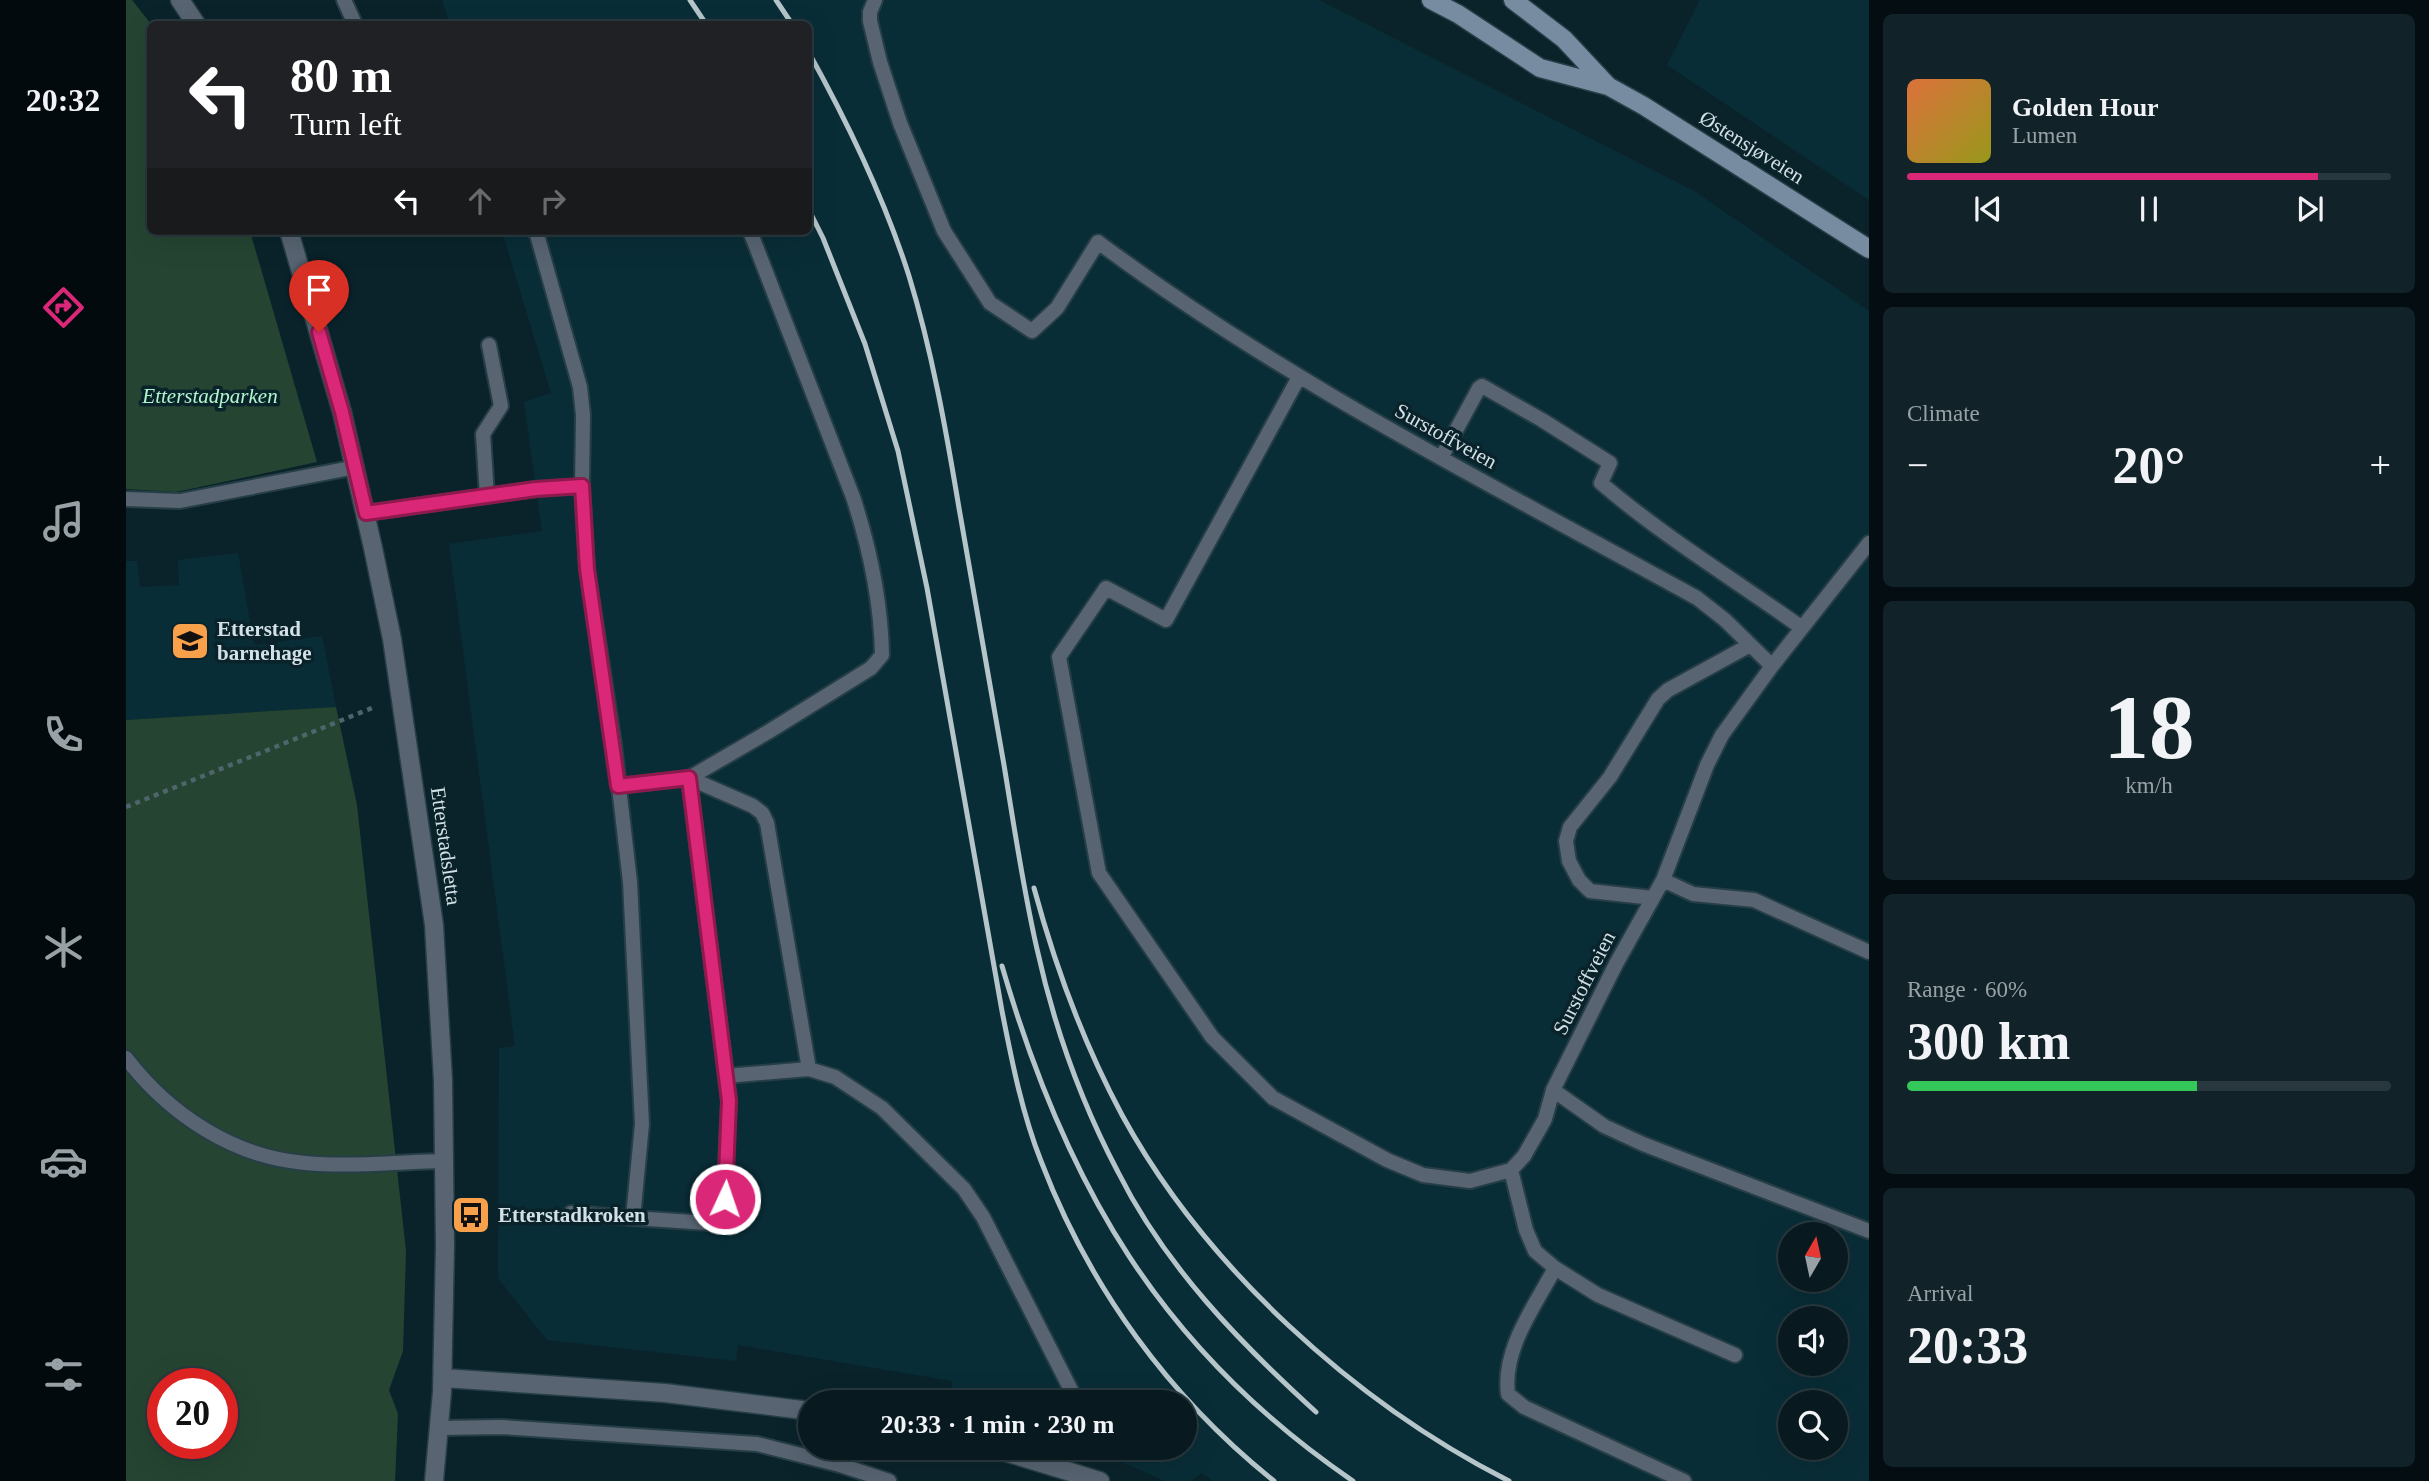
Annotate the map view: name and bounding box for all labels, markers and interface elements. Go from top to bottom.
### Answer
text: 80 m [290,48,392,103]
icon: left [175,49,266,140]
text: 20:32 [26,82,100,118]
text: Golden Hour [2012,93,2159,122]
street label: Østensjøveien [1695,105,1809,189]
text: Turn left [290,106,402,142]
text: Lumen [2012,123,2077,148]
icon: left [388,182,426,220]
icon: ahead [461,182,499,220]
icon: right [534,182,572,220]
icon: previous [1969,190,2007,228]
icon: pause [2130,190,2168,228]
icon: next [2291,190,2329,228]
pin [289,260,349,332]
icon: arrive [300,271,338,309]
icon: directions [39,283,88,332]
park label: Etterstadparken [141,384,278,408]
street label: Surstoffveien [1391,398,1502,474]
text: Climate [1907,401,1980,426]
text: 20° [2113,437,2185,494]
text: − [1907,444,1928,486]
text: + [2370,444,2391,486]
icon: music [39,497,88,546]
place label: Etterstad barnehage [217,617,312,665]
school or university icon: Etterstad barnehage [169,620,211,662]
text: 18 [2104,677,2195,778]
icon: phone [39,710,88,759]
text: km/h [2125,773,2173,798]
street label: Etterstadsletta [426,785,466,907]
icon: climate [39,923,88,972]
street label: Surstoffveien [1548,927,1621,1039]
text: Range · 60% [1907,977,2027,1002]
text: 300 km [1907,1013,2070,1070]
icon: car [39,1137,88,1186]
position arrow [688,1162,762,1236]
bus stop icon: Etterstadkroken [450,1194,492,1236]
place label: Etterstadkroken [498,1203,646,1227]
north arrow [1778,1222,1848,1292]
map controls [1778,1222,1848,1460]
text: Arrival [1907,1281,1973,1306]
button: sound [1778,1306,1848,1376]
text: 20:33 [1907,1317,2028,1374]
icon: filters [39,1350,88,1399]
speed limit sign: 20 [147,1368,238,1459]
button: search [1778,1390,1848,1460]
text: 20:33 · 1 min · 230 m [881,1410,1115,1439]

